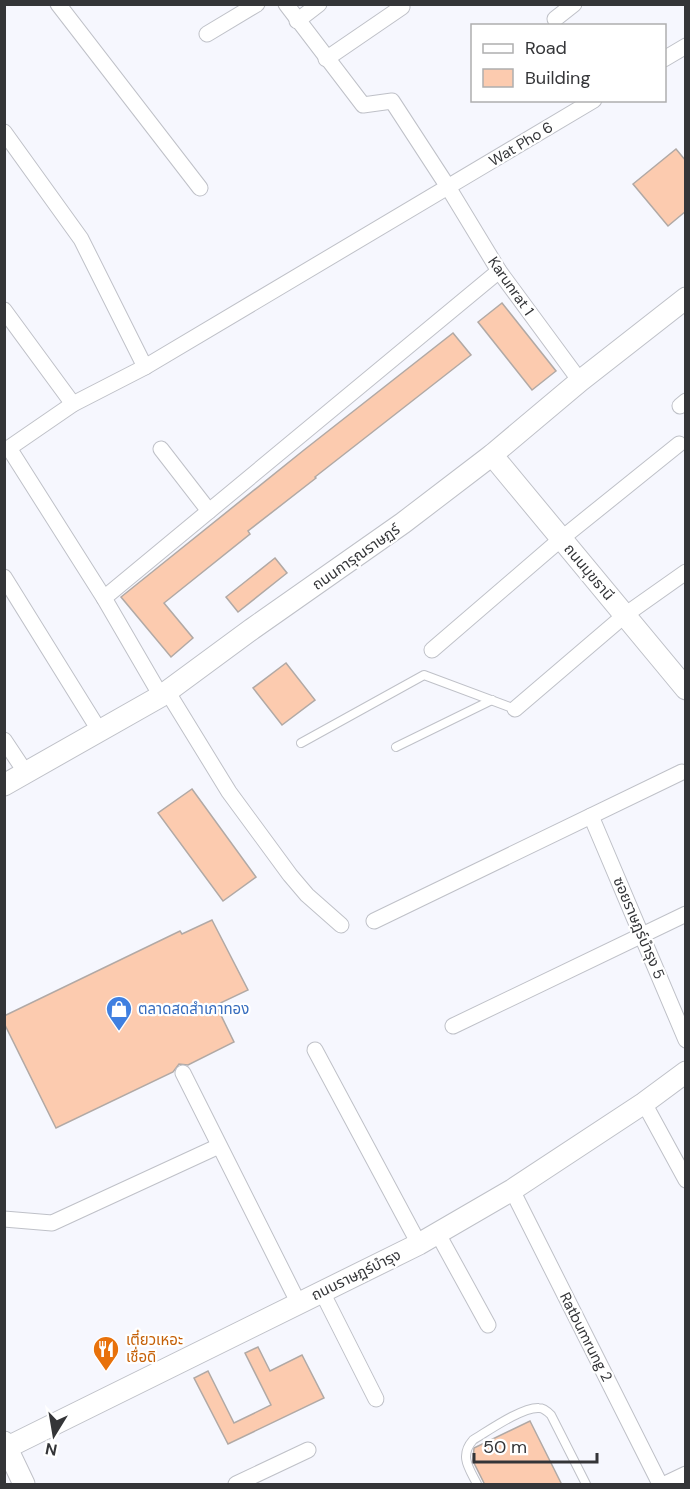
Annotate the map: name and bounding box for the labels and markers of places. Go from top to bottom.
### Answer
shop icon: ตลาดสดสำเภาทอง [104,994,134,1032]
place label: ตลาดสดสำเภาทอง [138,999,249,1019]
place label: เตี๋ยวเหอะ เชื่อดิ [126,1329,183,1367]
restaurant icon: เตี๋ยวเหอะ เชื่อดิ [91,1334,121,1372]

